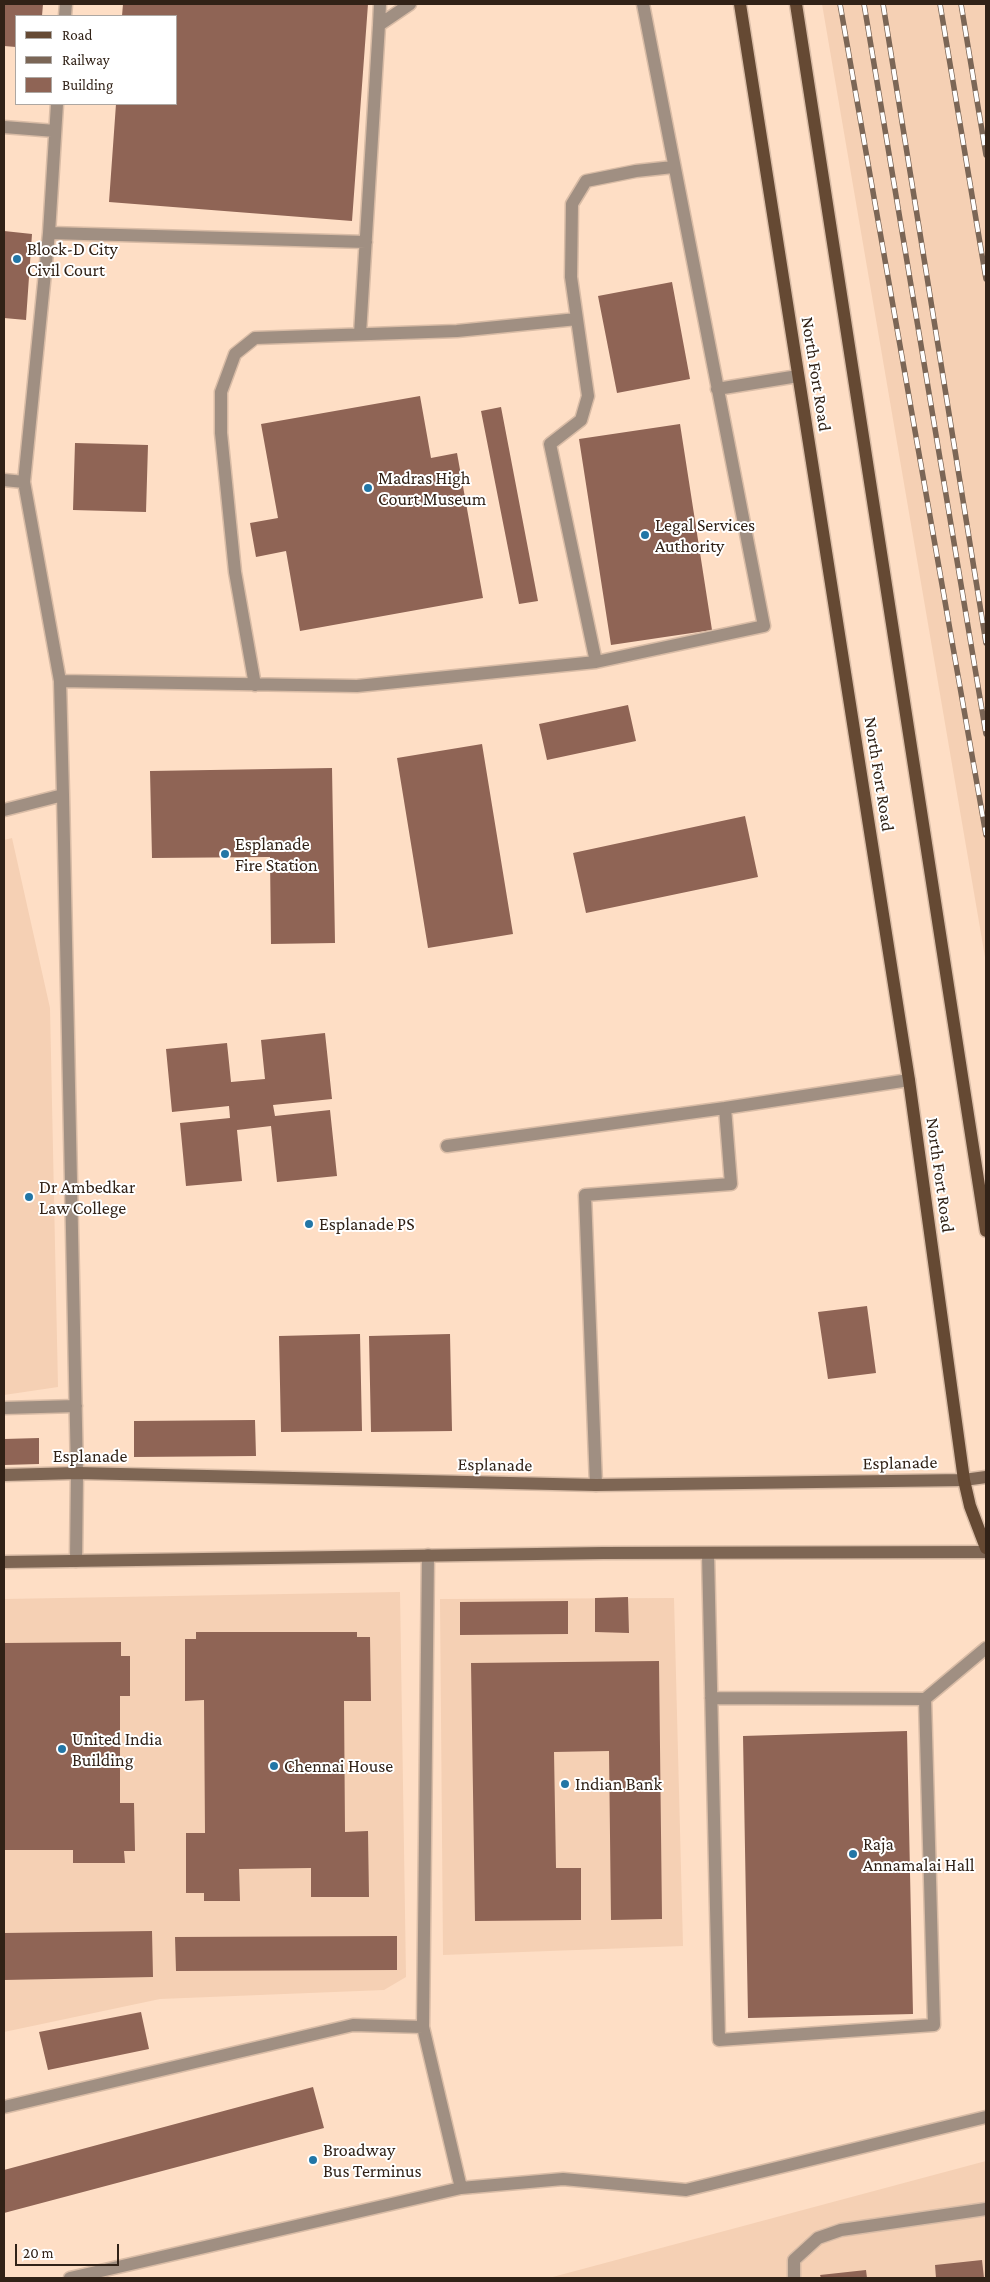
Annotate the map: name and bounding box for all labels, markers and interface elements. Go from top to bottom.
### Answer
legend [15,15,178,105]
text: Road [62,27,92,43]
text: Railway [62,52,110,68]
text: Building [62,77,113,93]
place label: Block-D City Civil Court [27,238,118,280]
marker: Block-D City Civil Court [11,253,23,265]
street label: North Fort Road [796,315,836,433]
place label: Madras High Court Museum [378,467,486,509]
marker: Madras High Court Museum [362,482,374,494]
place label: Legal Services Authority [655,514,755,556]
marker: Legal Services Authority [639,529,651,541]
street label: North Fort Road [859,715,899,833]
place label: Esplanade Fire Station [235,833,318,876]
marker: Esplanade Fire Station [219,848,231,860]
street label: North Fort Road [921,1116,959,1234]
place label: Dr Ambedkar Law College [39,1176,135,1218]
marker: Dr Ambedkar Law College [23,1191,35,1203]
place label: Esplanade PS [319,1213,415,1235]
marker: Esplanade PS [303,1218,315,1230]
street label: Esplanade [53,1445,127,1467]
street label: Esplanade [862,1452,938,1474]
street label: Esplanade [457,1454,533,1476]
place label: United India Building [72,1728,162,1770]
marker: United India Building [56,1743,68,1755]
place label: Chennai House [284,1755,393,1777]
marker: Chennai House [268,1760,280,1772]
place label: Indian Bank [575,1773,662,1795]
marker: Indian Bank [559,1778,571,1790]
place label: Raja Annamalai Hall [863,1833,974,1876]
marker: Raja Annamalai Hall [847,1848,859,1860]
place label: Broadway Bus Terminus [323,2139,422,2182]
marker: Broadway Bus Terminus [307,2154,319,2166]
scale bar [18,2234,121,2266]
text: 20 m [23,2245,54,2261]

